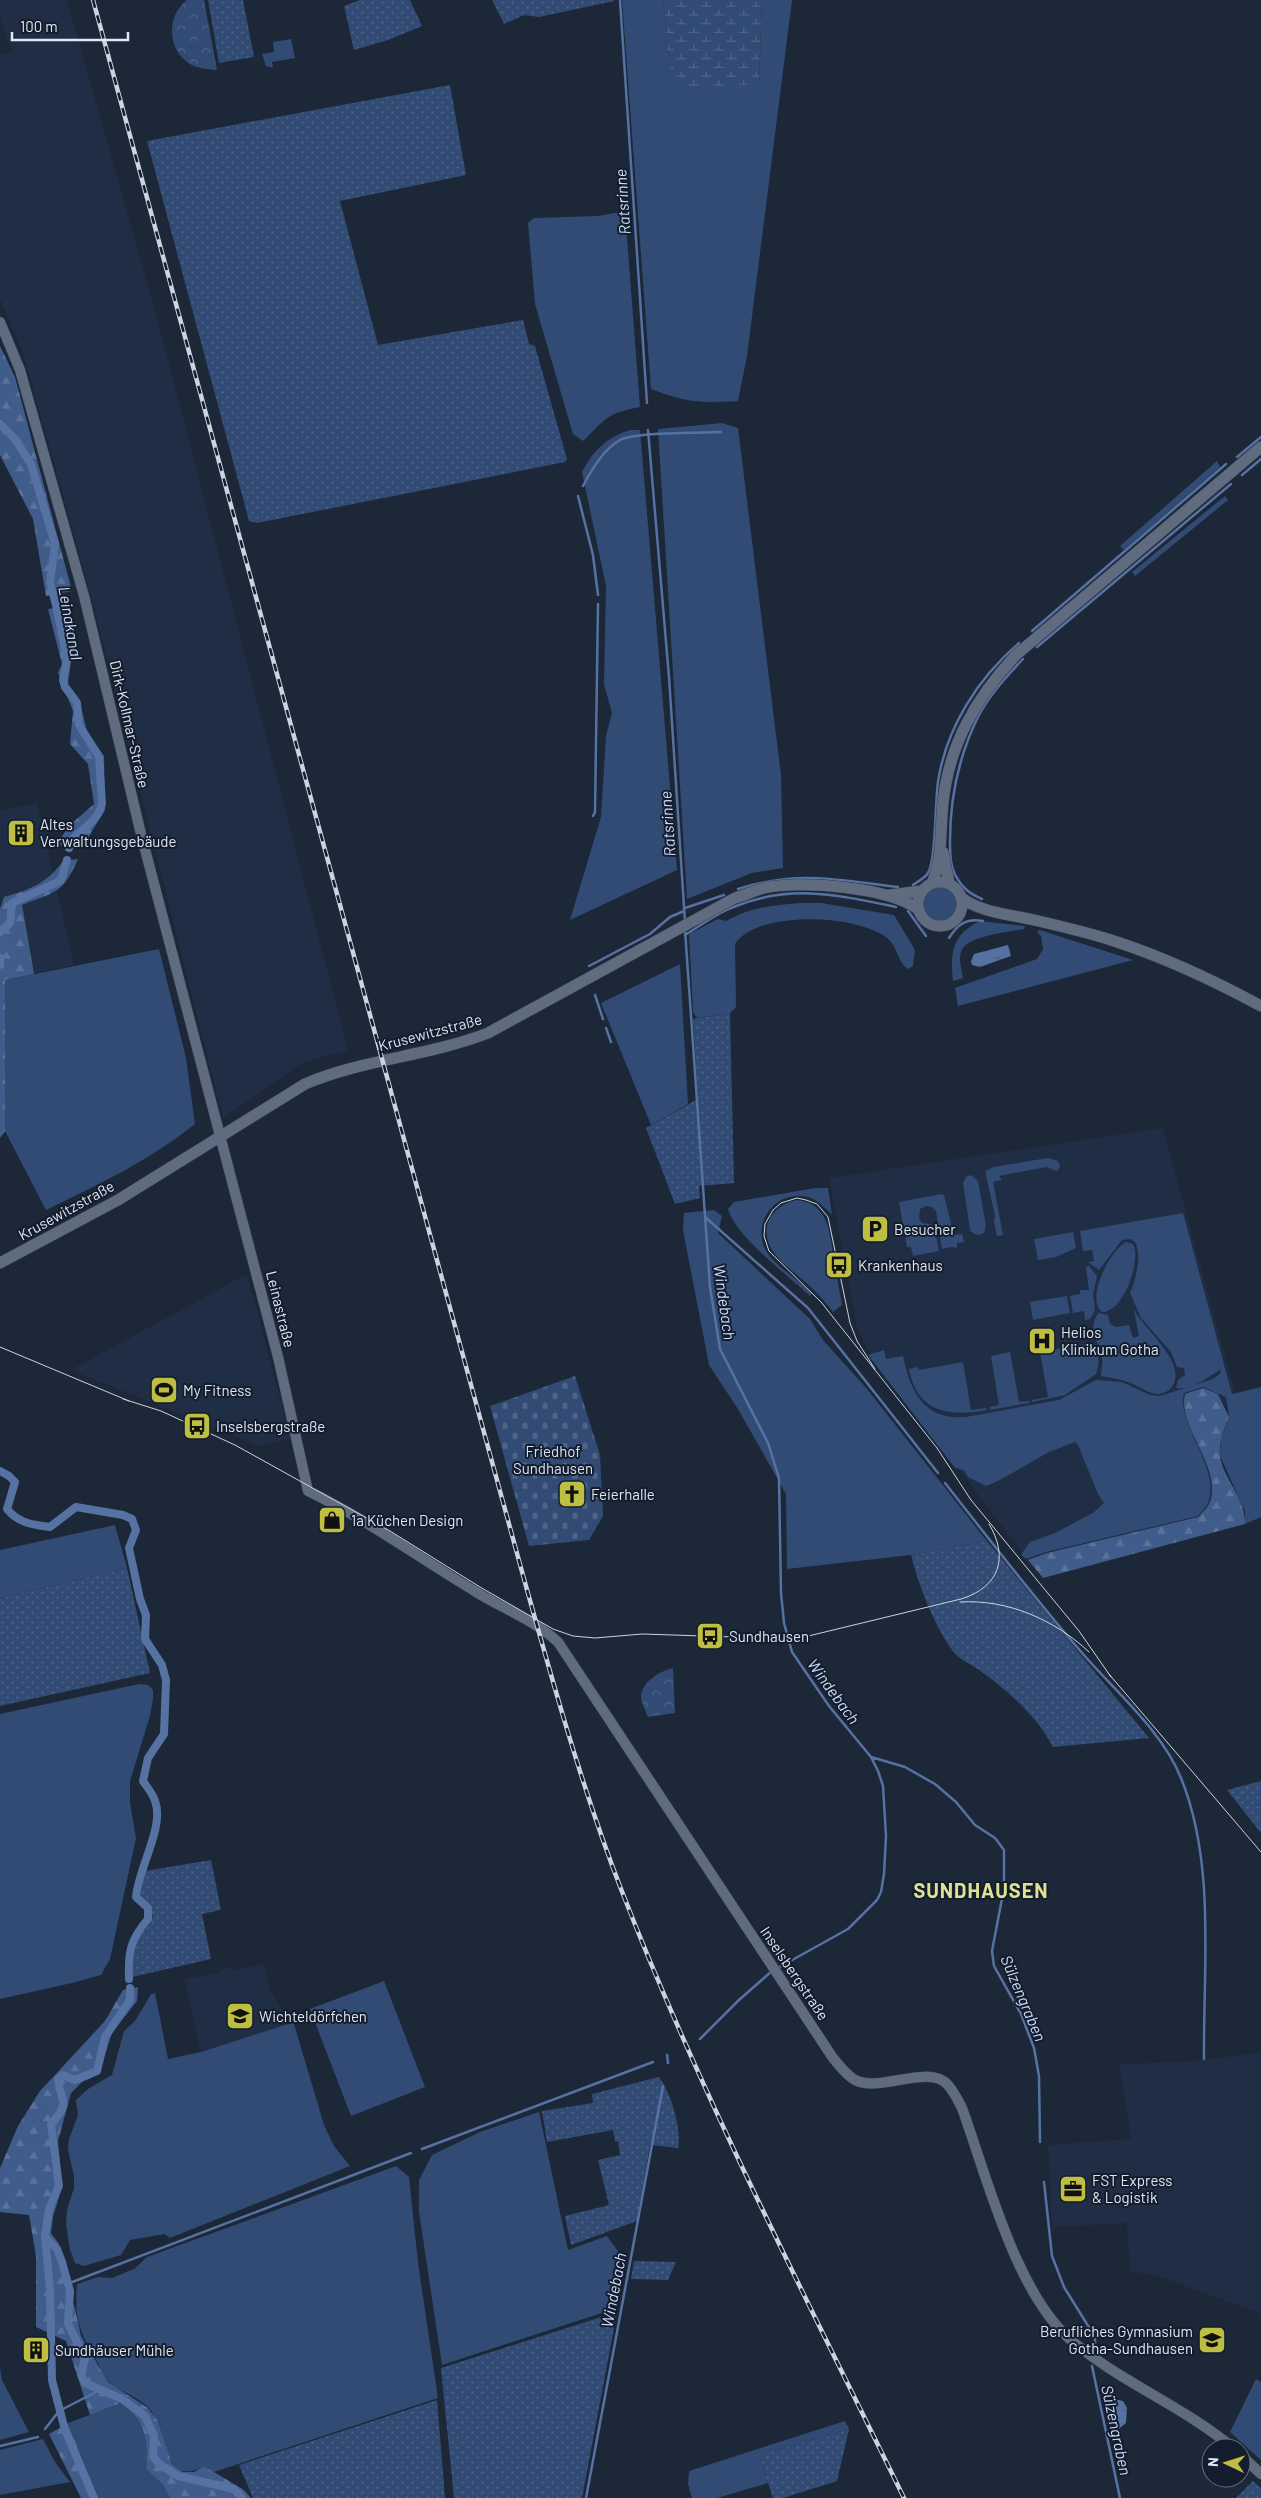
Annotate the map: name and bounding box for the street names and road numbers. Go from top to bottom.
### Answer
street label: Dirk-Kollmar-Straße [107,658,153,790]
street label: Krusewitzstraße [376,1010,484,1054]
street label: Krusewitzstraße [15,1176,117,1244]
street label: Leinastraße [263,1269,299,1349]
street label: Inselsbergstraße [757,1923,833,2023]

